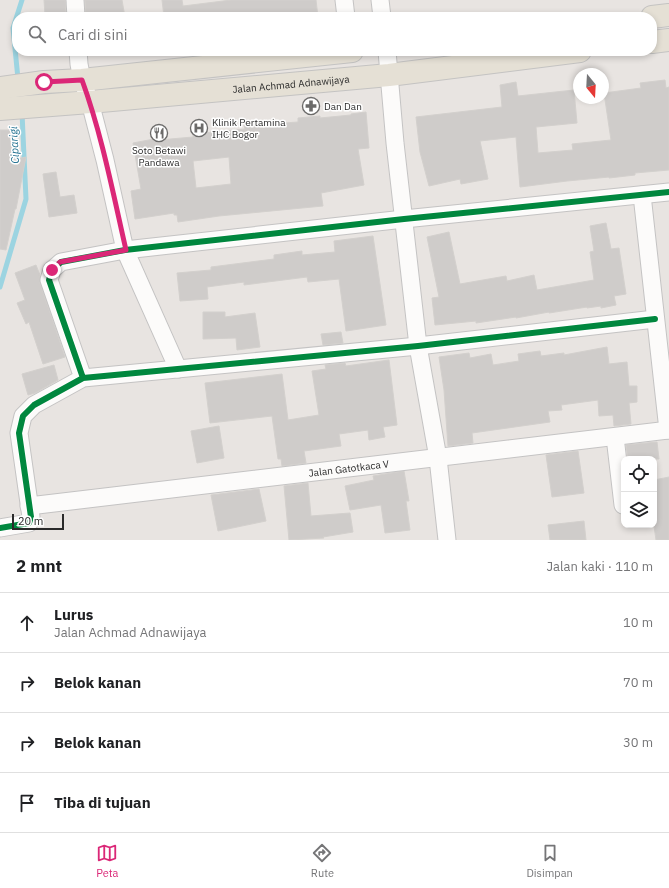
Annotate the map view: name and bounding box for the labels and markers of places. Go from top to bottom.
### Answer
pharmacy icon: Dan Dan [301,96,321,116]
place label: Dan Dan [324,100,362,113]
place label: Klinik Pertamina IHC Bogor [212,116,286,141]
hospital icon: Klinik Pertamina IHC Bogor [189,118,209,138]
restaurant icon: Soto Betawi Pandawa [149,123,169,143]
place label: Soto Betawi Pandawa [132,144,186,169]

